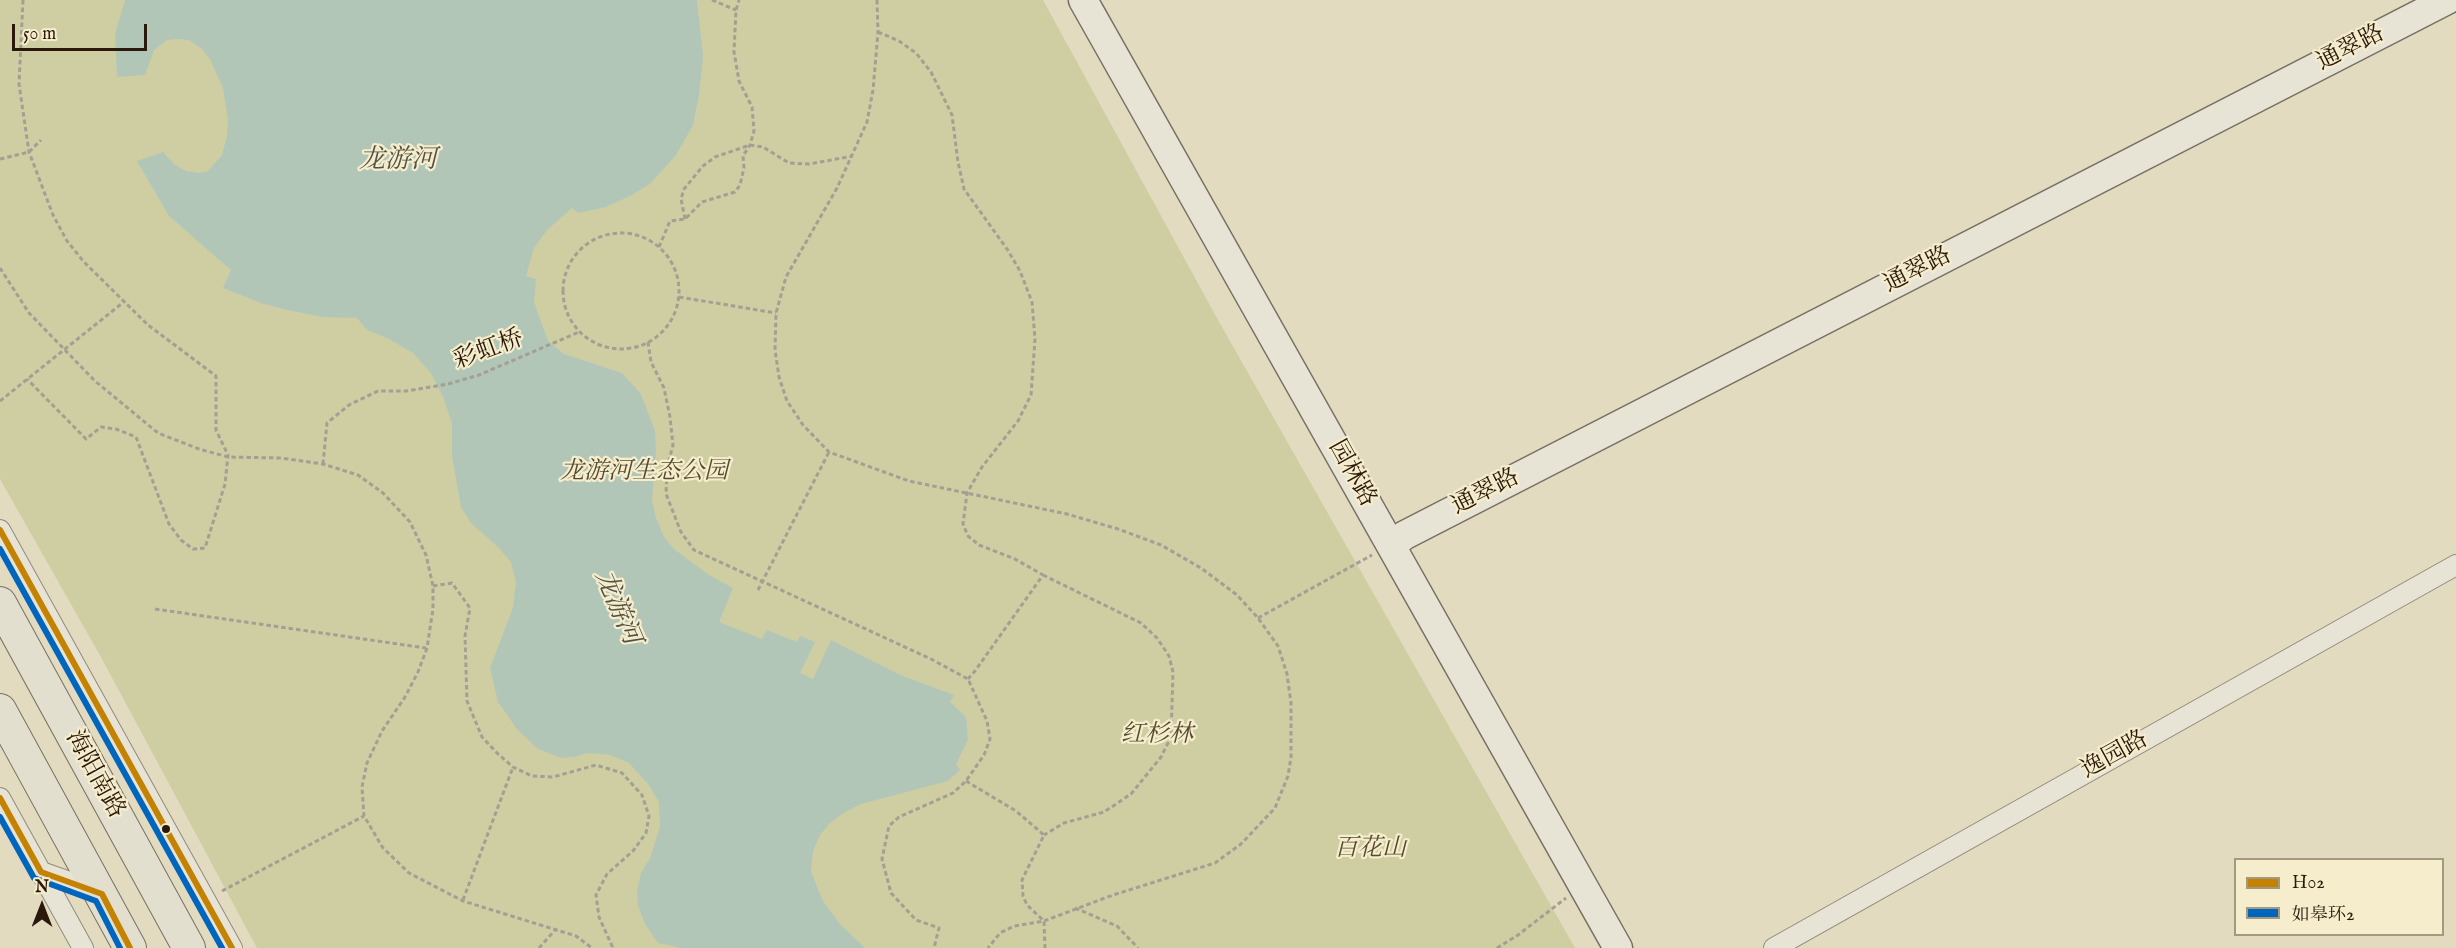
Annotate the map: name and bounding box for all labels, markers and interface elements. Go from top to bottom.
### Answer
scale bar [15,12,150,50]
street label: 通翠路 [2312,20,2390,78]
text: 50 m [23,23,56,46]
water label: 龙游河 [359,146,437,178]
street label: 通翠路 [1879,242,1957,300]
street label: 彩虹桥 [450,325,528,377]
street label: 园林路 [1321,436,1381,512]
park label: 龙游河生态公园 [560,459,728,487]
street label: 通翠路 [1447,464,1525,522]
water label: 龙游河 [586,566,646,650]
park label: 红杉林 [1121,722,1193,750]
street label: 海阳南路 [58,726,130,824]
street label: 逸园路 [2077,726,2153,786]
unlabelled marker [160,823,172,835]
park label: 百花山 [1334,836,1406,864]
legend [2234,858,2444,936]
text: H02 [2292,872,2325,895]
north arrow [12,876,72,936]
text: N [35,878,49,898]
text: 如皋环2 [2292,904,2354,927]

